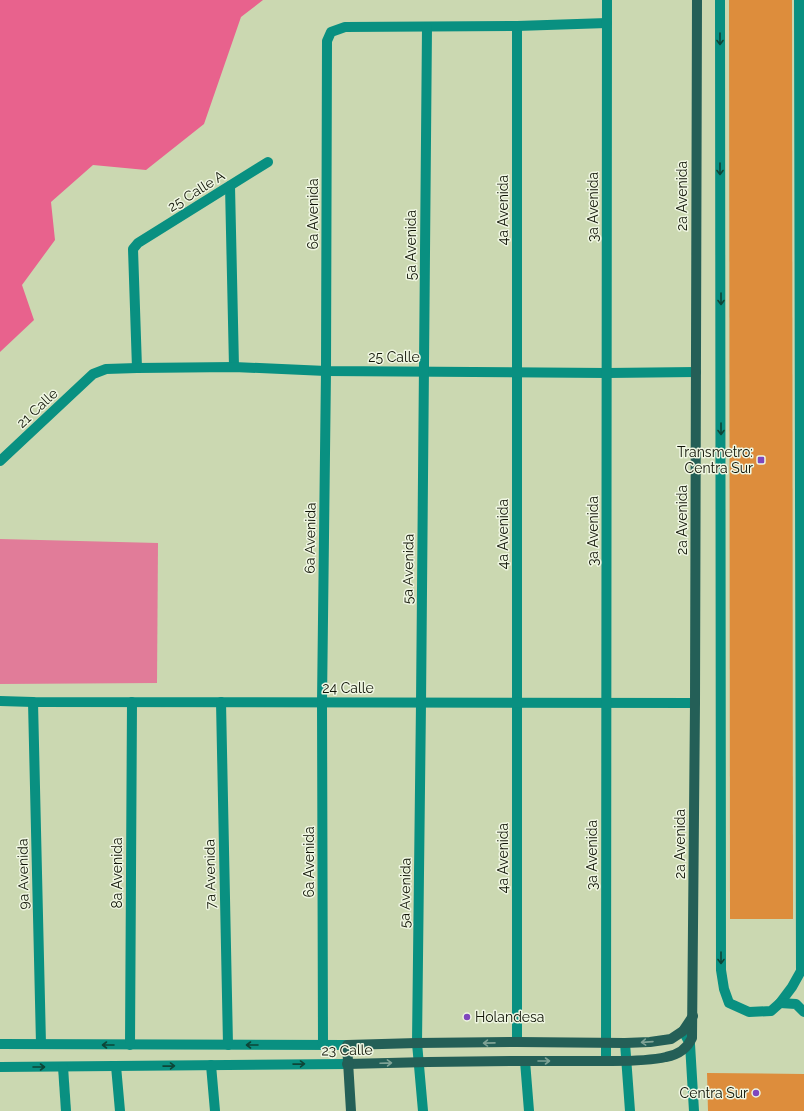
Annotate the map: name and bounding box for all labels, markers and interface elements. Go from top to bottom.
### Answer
one-way arrow [716,32,724,45]
street label: 2a Avenida [674,161,690,231]
one-way arrow [716,162,724,175]
street label: 25 Calle A [165,167,228,215]
street label: 3a Avenida [585,172,601,242]
street label: 4a Avenida [495,175,511,245]
street label: 6a Avenida [305,178,321,250]
street label: 5a Avenida [403,210,419,280]
one-way arrow [717,292,725,305]
street label: 25 Calle [368,349,420,365]
street label: 21 Calle [13,385,61,431]
one-way arrow [717,422,725,435]
place label: Transmetro: Centra Sur [677,444,753,476]
marker: Transmetro: Centra Sur [756,455,766,465]
street label: 2a Avenida [674,485,690,555]
street label: 3a Avenida [585,496,601,566]
street label: 4a Avenida [495,499,511,569]
street label: 6a Avenida [301,502,319,574]
street label: 5a Avenida [399,534,417,604]
street label: 24 Calle [322,680,374,696]
street label: 2a Avenida [672,809,688,879]
street label: 3a Avenida [584,820,600,890]
street label: 4a Avenida [495,823,511,893]
street label: 6a Avenida [301,826,317,898]
street label: 8a Avenida [109,837,125,909]
street label: 9a Avenida [14,838,32,910]
street label: 7a Avenida [201,839,219,909]
street label: 5a Avenida [396,858,414,928]
one-way arrow [717,951,725,964]
place label: Holandesa [475,1009,544,1025]
marker: Holandesa [462,1012,472,1022]
one-way arrow [483,1039,496,1046]
one-way arrow [641,1039,654,1046]
one-way arrow [102,1041,115,1049]
one-way arrow [246,1041,259,1049]
street label: 23 Calle [321,1042,373,1058]
one-way arrow [537,1057,550,1065]
one-way arrow [379,1059,392,1067]
one-way arrow [292,1061,305,1068]
one-way arrow [162,1062,175,1070]
one-way arrow [32,1063,45,1071]
place label: Centra Sur [680,1085,748,1101]
marker: Centra Sur [751,1088,761,1098]

